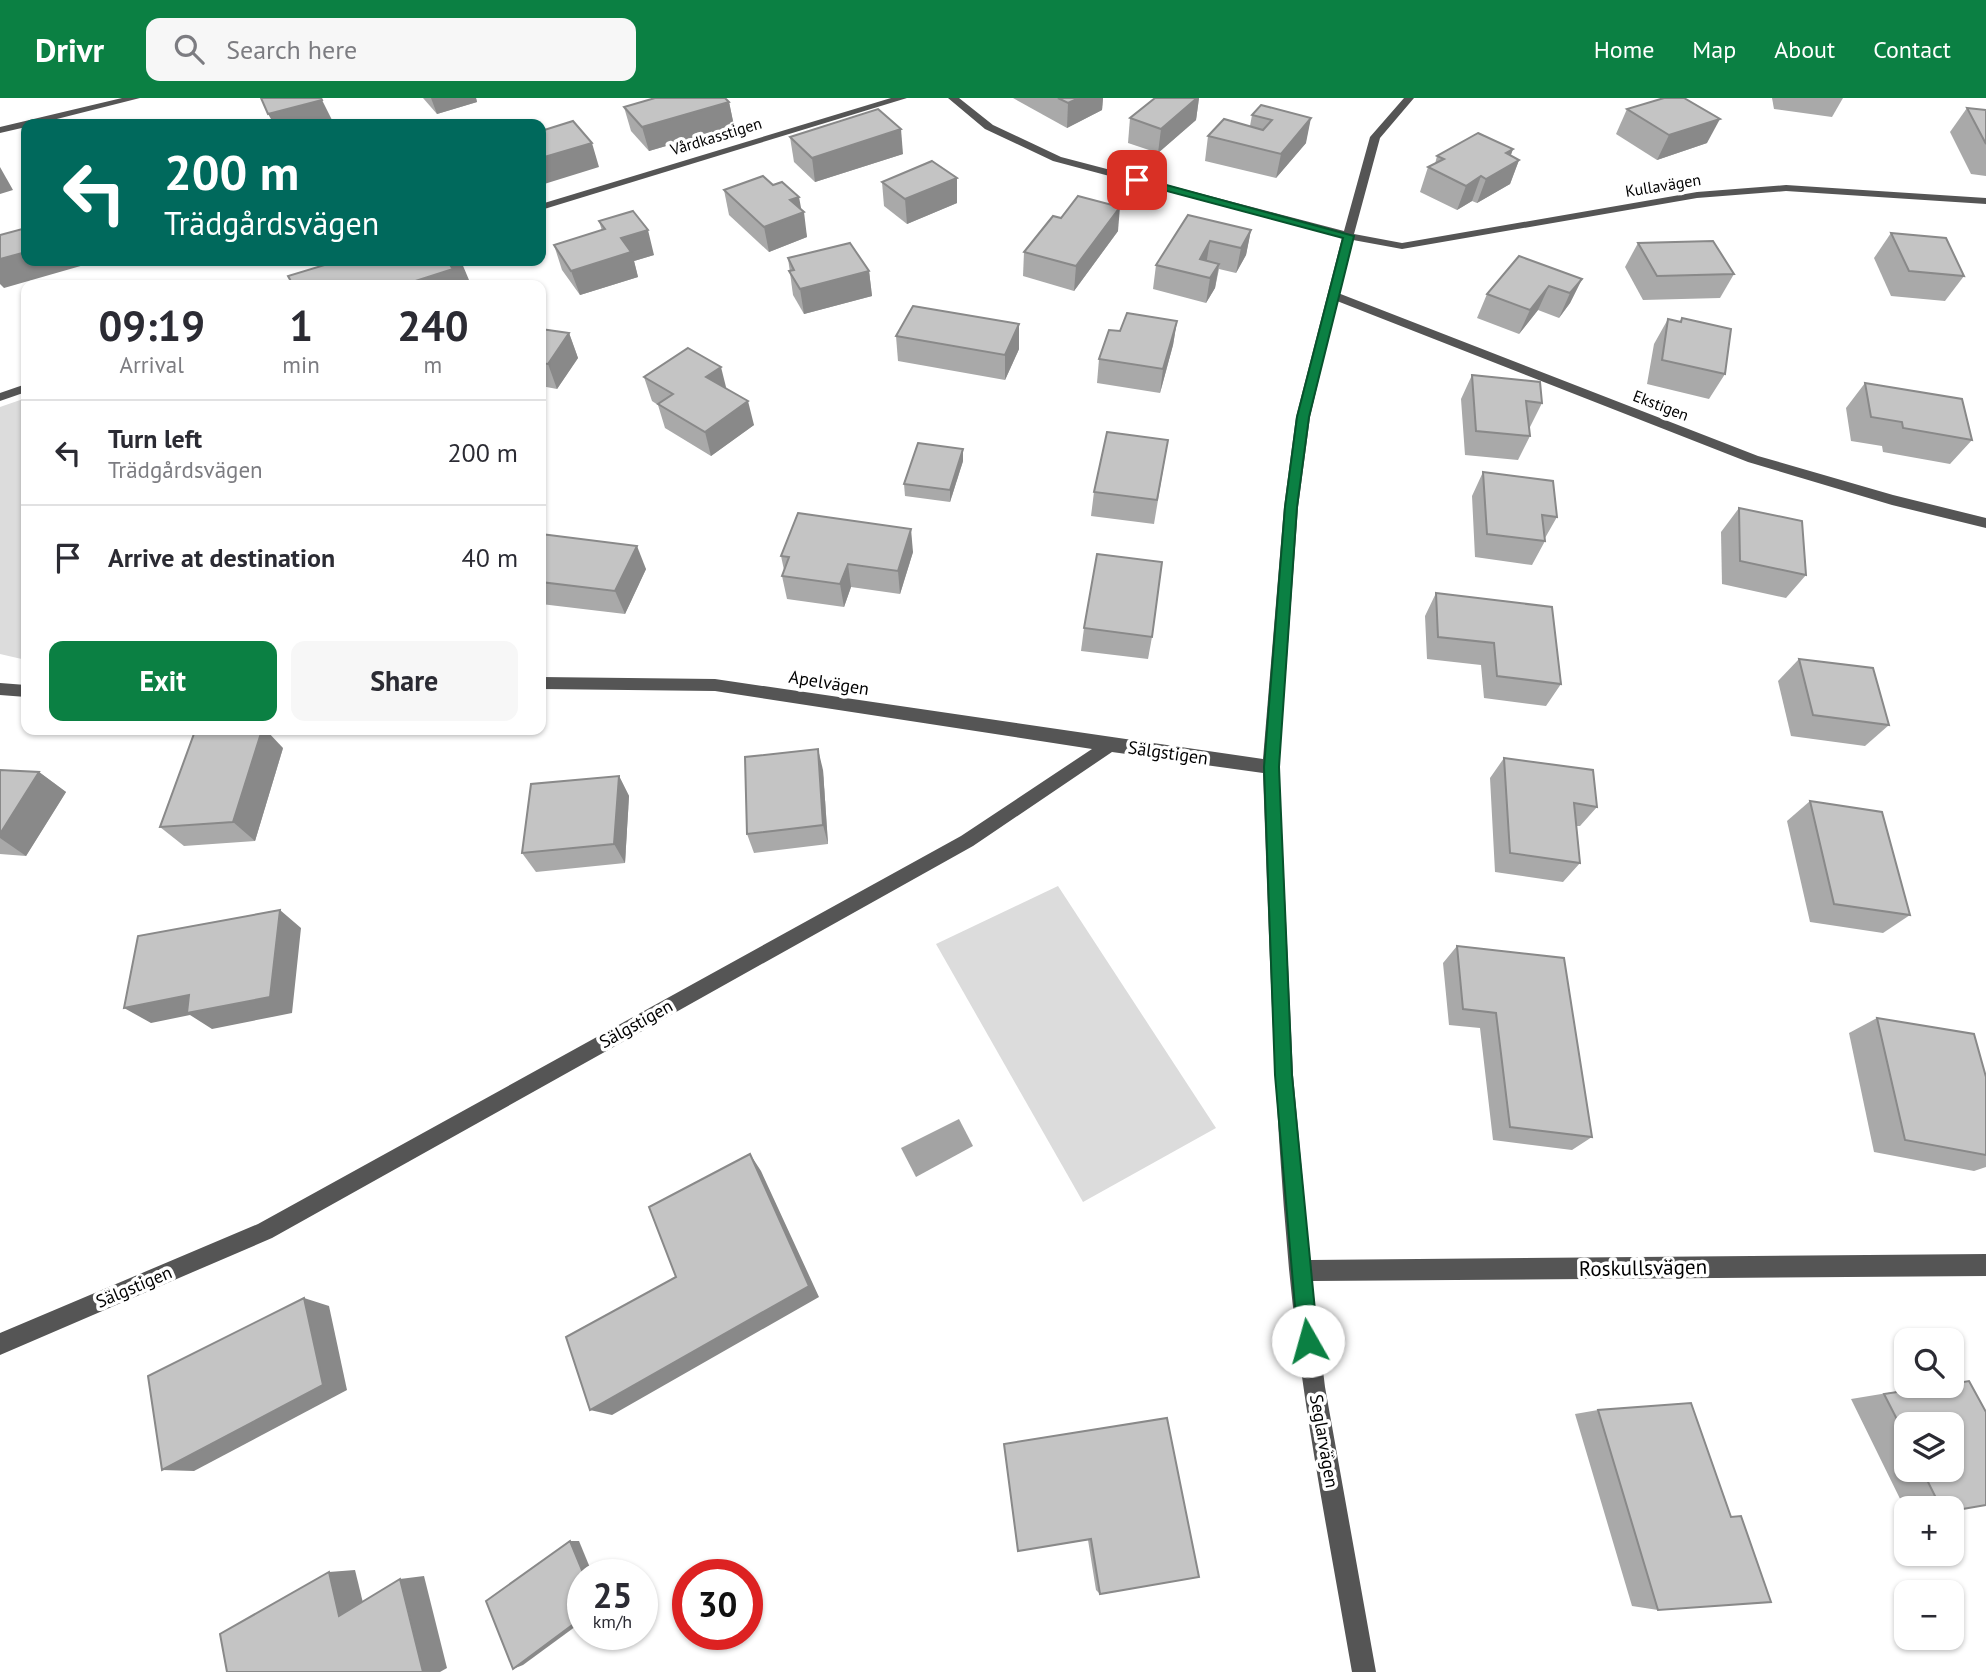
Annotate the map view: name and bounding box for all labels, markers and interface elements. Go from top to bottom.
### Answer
search box [146,18,636,81]
text: Drivr [35,28,104,71]
icon: search [170,30,208,68]
text: Search here [226,33,357,66]
text: Home [1594,34,1654,65]
text: Map [1692,34,1736,65]
text: About [1774,34,1835,65]
text: Contact [1873,34,1951,65]
street label: Vårdkasstigen [667,113,764,160]
text: 200 m [164,140,299,204]
icon: left [49,147,140,238]
pin [1107,150,1167,210]
icon: arrive [1118,161,1156,199]
street label: Kullavägen [1624,169,1702,201]
text: Trädgårdsvägen [164,202,379,244]
text: 09:19 [98,298,205,353]
text: 1 [289,298,313,353]
text: 240 [397,298,469,353]
text: Arrival [119,350,184,379]
text: min [282,350,320,379]
text: m [424,350,442,379]
street label: Ekstigen [1630,385,1692,425]
text: Turn left [108,422,202,455]
icon: left [49,434,87,472]
text: 200 m [447,436,518,469]
text: Trädgårdsvägen [108,455,263,484]
icon: arrive [49,539,87,577]
text: Arrive at destination [108,541,335,574]
text: 40 m [462,541,518,574]
button: Exit [49,641,277,721]
button: Share [291,641,518,721]
street label: Apelvägen [787,665,871,700]
street label: Sälgstigen [1127,736,1210,770]
street label: Sälgstigen [595,994,677,1053]
street label: Roskullsvägen [1579,1253,1707,1282]
street label: Sälgstigen [92,1260,175,1313]
position arrow [1271,1304,1345,1378]
map controls [1894,1328,1964,1650]
button: search [1894,1328,1964,1398]
street label: Seglarvägen [1305,1392,1344,1490]
button: layers [1894,1412,1964,1482]
button: + [1894,1496,1964,1566]
speed limit sign: 30 [672,1559,763,1650]
text: 25 [593,1572,632,1618]
button: − [1894,1580,1964,1650]
text: km/h [593,1610,632,1633]

